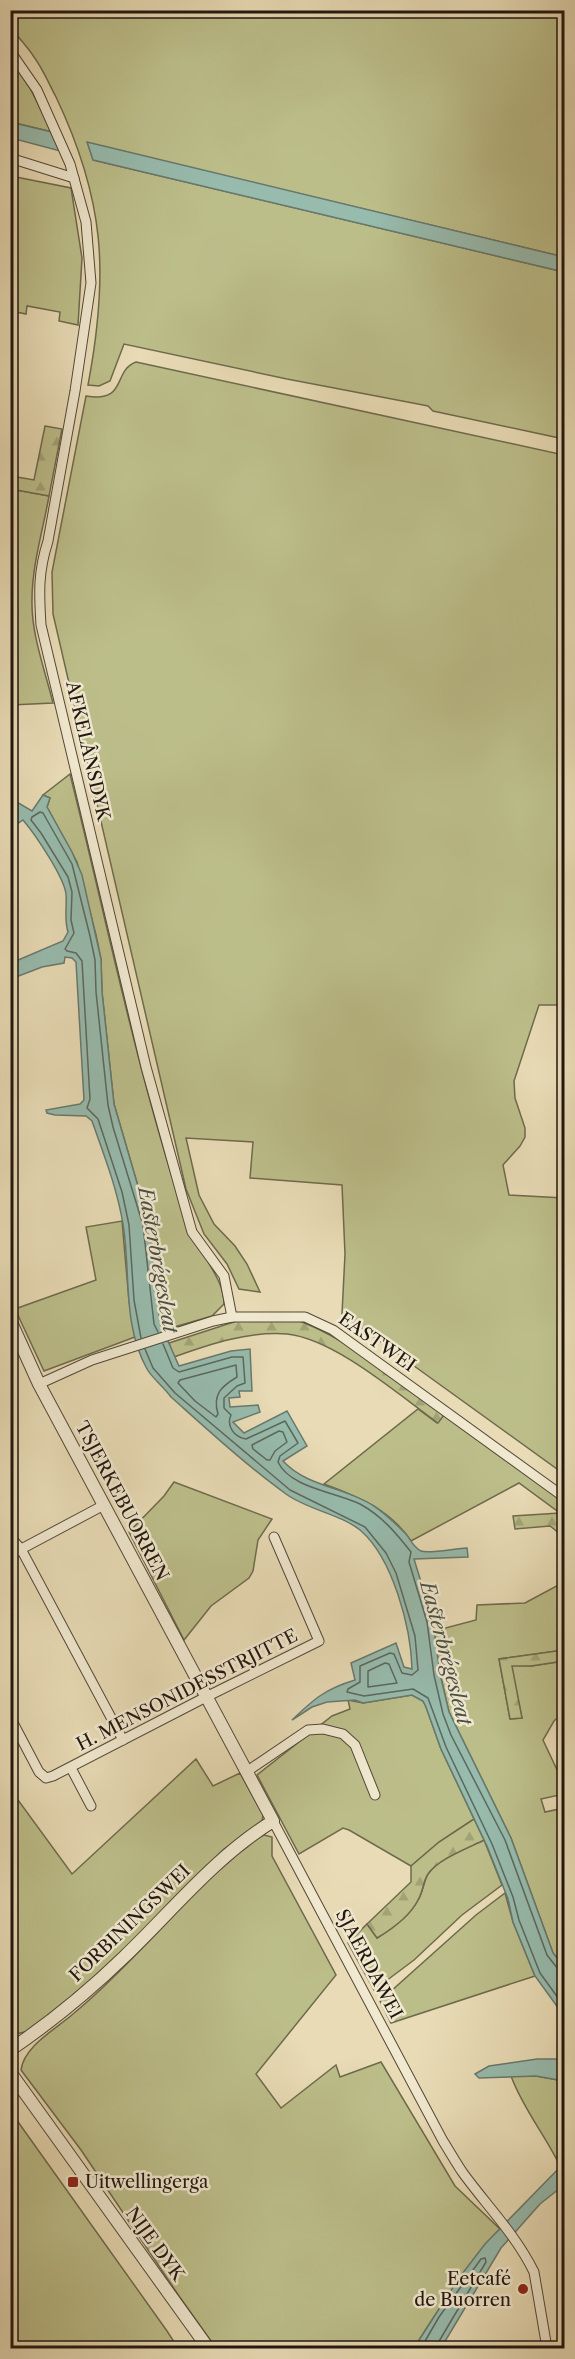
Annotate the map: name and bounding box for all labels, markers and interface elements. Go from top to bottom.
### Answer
street label: AFKELÂNSDYK [61,678,116,824]
water label: Easterbrégesleat [133,1183,183,1336]
street label: EASTWEI [334,1307,420,1377]
street label: TSJERKEBUORREN [71,1418,173,1585]
water label: Easterbrégesleat [415,1576,477,1728]
street label: H. MENSONIDESSTRJITTE [73,1625,301,1755]
street label: FORBININGSWEI [65,1860,195,1986]
street label: SJAERDAWEI [331,1905,407,2023]
place label: Uitwellingerga [85,2171,209,2193]
marker: Uitwellingerga [66,2175,80,2189]
street label: NIJE DYK [121,2203,190,2286]
place label: Eetcafé de Buorren [414,2268,511,2311]
marker: Eetcafé de Buorren [516,2282,530,2296]

